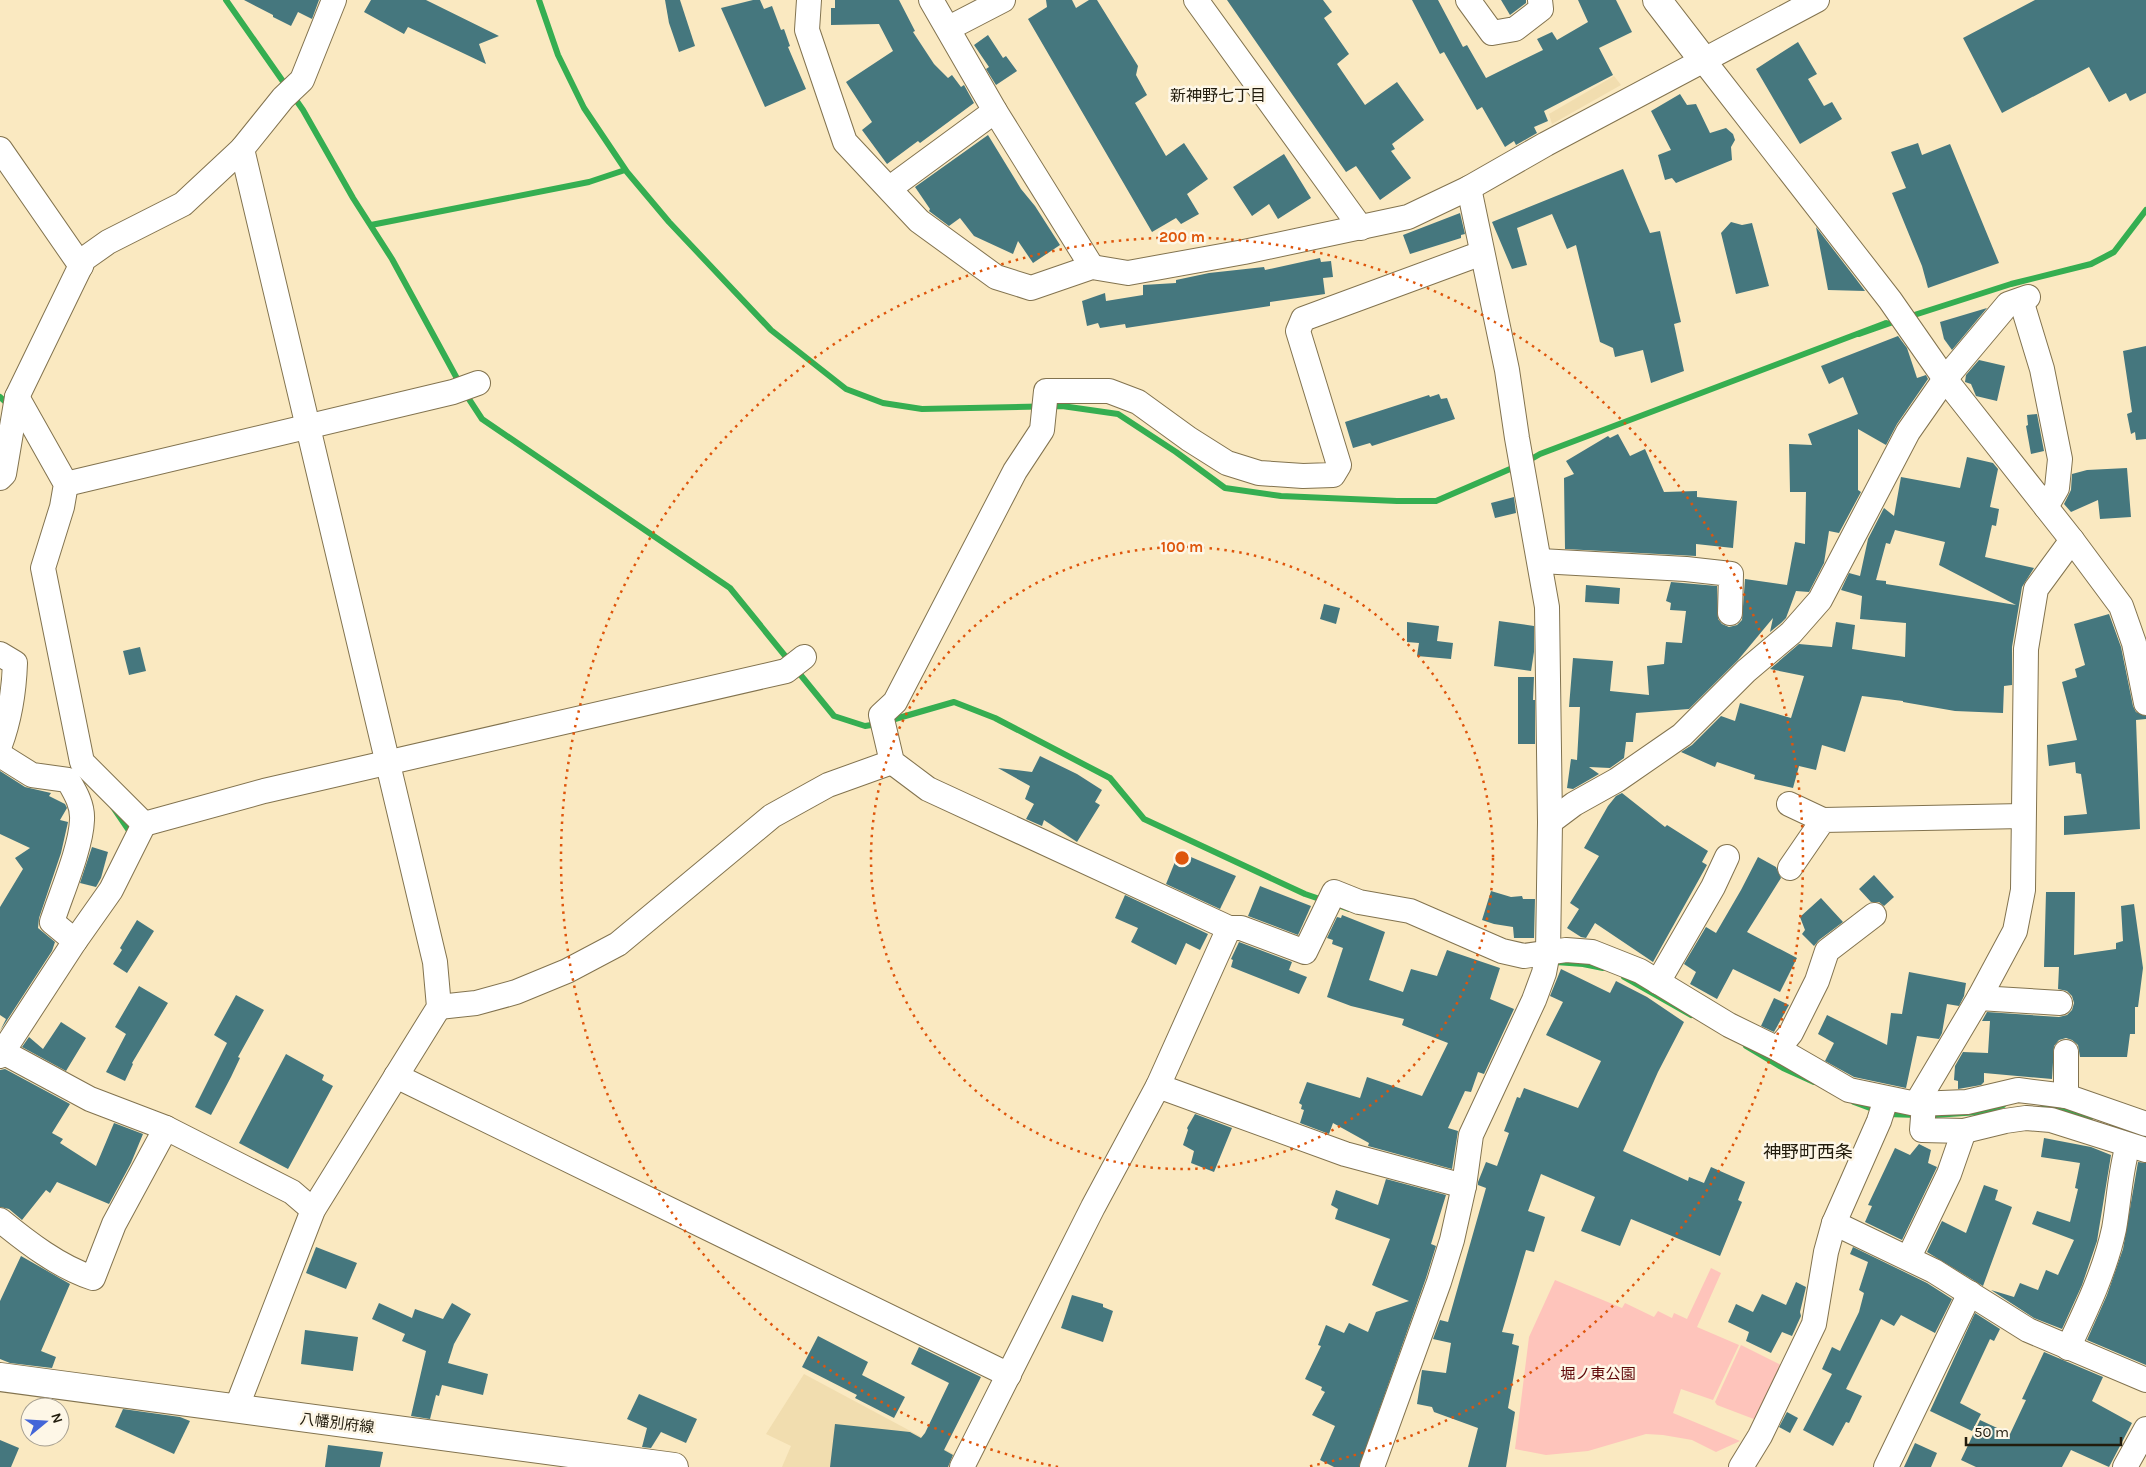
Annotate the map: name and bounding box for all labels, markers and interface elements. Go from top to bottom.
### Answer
district label: 新神野七丁目 [1170,86,1266,105]
text: 200 m [1159,228,1205,246]
text: 100 m [1161,538,1203,556]
centre of rings [1173,849,1191,867]
district label: 神野町西条 [1763,1141,1853,1163]
park label: 堀ノ東公園 [1560,1365,1636,1383]
north arrow [20,1397,70,1447]
street label: 八幡別府線 [299,1409,375,1437]
text: N [47,1411,67,1426]
scale bar [1966,1414,2121,1446]
text: 50 m [1974,1423,2009,1441]

